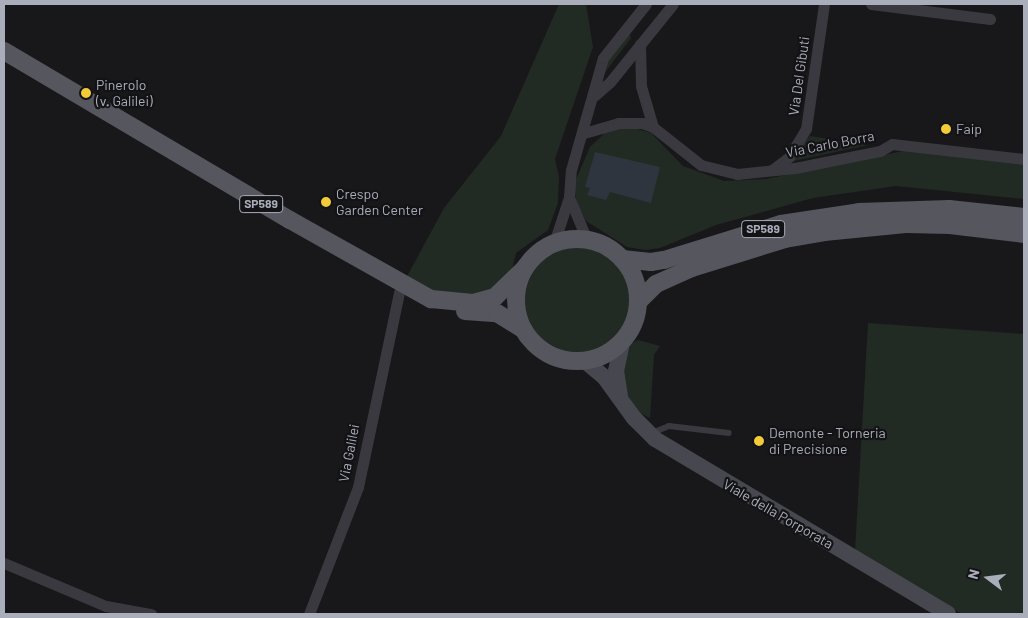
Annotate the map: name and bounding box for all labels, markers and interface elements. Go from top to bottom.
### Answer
street label: Via Del Gibuti [785,35,813,117]
place label: Pinerolo (v. Galilei) [96,77,153,110]
marker: Pinerolo (v. Galilei) [80,87,92,99]
place label: Faip [956,121,982,137]
marker: Faip [940,123,952,135]
street label: Via Carlo Borra [784,127,876,161]
place label: Crespo Garden Center [336,186,423,218]
road number: SP589 [238,194,284,213]
marker: Crespo Garden Center [320,196,332,208]
road number: SP589 [740,220,786,238]
street label: Via Galilei [335,423,363,483]
place label: Demonte - Torneria di Precisione [769,425,886,458]
marker: Demonte - Torneria di Precisione [753,435,765,447]
street label: Viale della Porporata [720,476,836,552]
north arrow [963,553,1013,603]
text: N [964,567,982,581]

